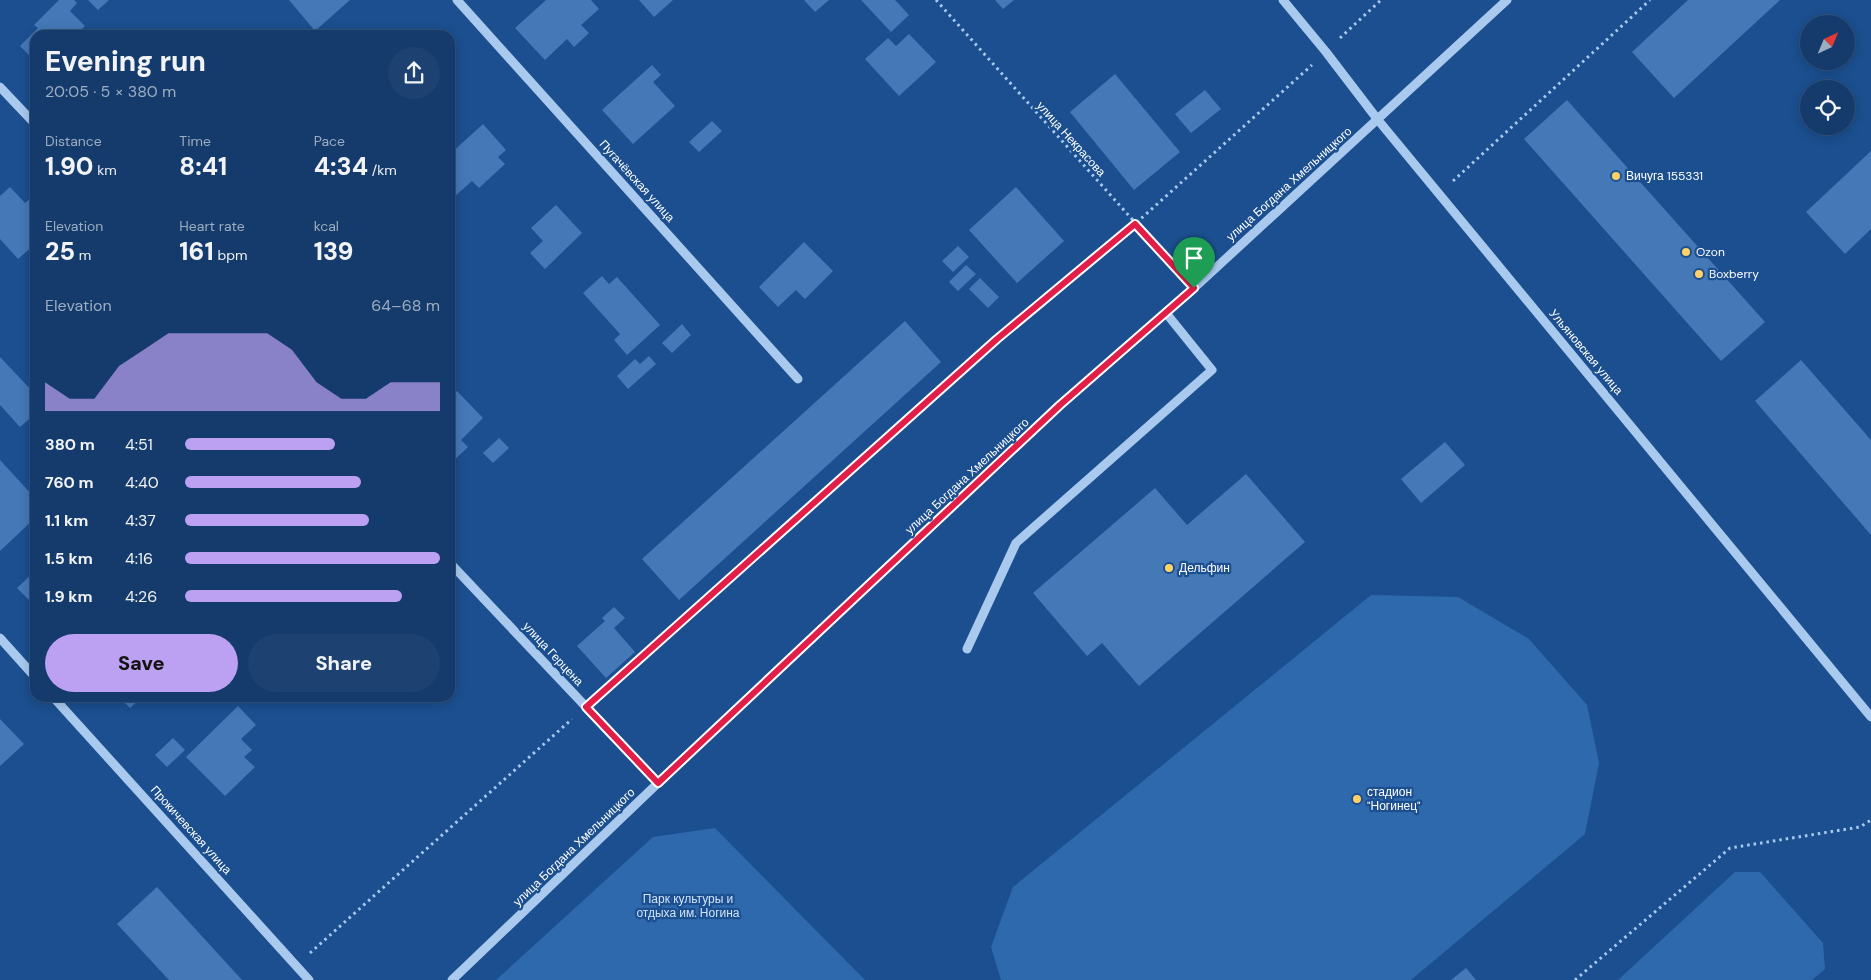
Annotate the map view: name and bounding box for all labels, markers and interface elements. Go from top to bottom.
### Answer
north arrow [1800,15,1855,70]
map controls [1800,15,1855,135]
text: Evening run [45,43,206,80]
button: share [388,47,440,99]
button: locate [1800,80,1855,135]
text: 20:05 · 5 × 380 m [45,81,176,102]
street label: улица Некрасова [1033,98,1109,180]
street label: улица Богдана Хмельницкого [1223,123,1355,245]
text: Distance [45,132,102,150]
text: Time [179,132,211,150]
text: Pace [314,132,345,150]
street label: Пугачёвская улица [596,137,678,226]
text: 1.90 [45,150,93,183]
text: 8:41 [179,150,227,183]
text: 4:34 [314,150,368,183]
text: km [93,161,117,179]
text: /km [368,161,397,179]
place label: Вичуга 155331 [1626,168,1703,184]
marker: Вичуга 155331 [1610,170,1622,182]
text: Elevation [45,217,103,235]
text: Heart rate [179,217,245,235]
text: kcal [314,217,339,235]
text: 25 [45,235,75,268]
text: 161 [179,235,214,268]
text: 139 [314,235,353,268]
pin [1173,237,1215,288]
icon: arrive [1180,244,1208,272]
place label: Ozon [1696,244,1725,260]
text: m [75,246,91,264]
text: bpm [214,246,247,264]
marker: Ozon [1680,246,1692,258]
place label: Boxberry [1709,266,1759,282]
marker: Boxberry [1693,268,1705,280]
text: Elevation [45,295,112,316]
text: 64–68 m [371,295,440,316]
street label: Ульяновская улица [1545,306,1627,398]
street label: улица Богдана Хмельницкого [902,414,1033,538]
text: 380 m [45,434,95,455]
text: 4:51 [125,434,153,455]
text: 760 m [45,472,94,493]
text: 4:40 [125,472,159,493]
text: 1.1 km [45,510,88,531]
text: 4:37 [125,510,156,531]
text: 1.5 km [45,548,93,569]
text: 4:16 [125,548,153,569]
place label: Дельфин [1179,560,1230,576]
marker: Дельфин [1163,562,1175,574]
text: 1.9 km [45,586,93,607]
text: 4:26 [125,586,157,607]
street label: улица Герцена [519,619,587,690]
button: Save [45,634,238,692]
button: Share [248,634,440,692]
street label: Прокичевская улица [147,782,235,878]
street label: улица Богдана Хмельницкого [510,784,639,910]
place label: стадион "Ногинец" [1367,784,1421,814]
marker: стадион "Ногинец" [1351,793,1363,805]
park label: Парк культуры и отдыха им. Ногина [636,891,740,921]

